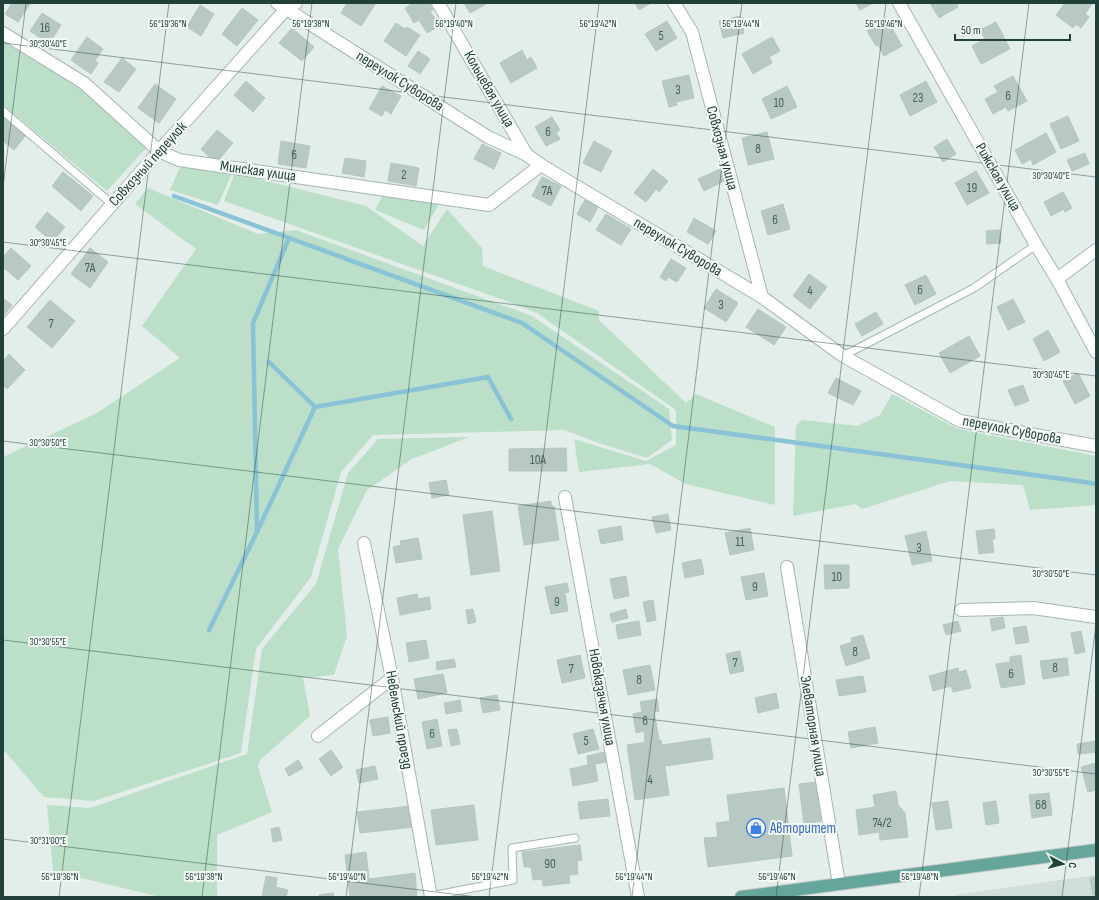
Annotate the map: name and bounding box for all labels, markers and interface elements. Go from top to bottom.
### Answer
scale bar [955,16,1070,42]
text: 56°19'36"N [149,18,187,30]
text: 56°19'38"N [292,18,330,30]
text: 56°19'40"N [435,18,473,30]
text: 56°19'42"N [579,18,617,30]
text: 56°19'44"N [722,18,760,30]
text: 56°19'46"N [865,18,903,30]
house number: 16 [40,20,50,36]
text: 50 m [961,23,981,38]
house number: 5 [658,28,664,44]
text: 30°30'40"E [29,38,67,50]
street label: переулок Суворова [353,46,448,116]
street label: Кольцевая улица [459,47,519,131]
house number: 3 [675,82,681,98]
house number: 6 [1005,88,1011,104]
house number: 23 [913,90,923,106]
house number: 10 [774,95,784,111]
street label: Совхозная улица [702,104,742,192]
street label: Совхозный переулок [105,117,191,210]
house number: 6 [545,124,551,140]
street label: Рижская улица [971,140,1025,215]
house number: 8 [755,141,761,157]
house number: 6 [291,147,297,163]
street label: Минская улица [219,156,297,186]
house number: 2 [401,167,407,183]
text: 30°30'40"E [1032,170,1070,182]
house number: 19 [967,180,977,196]
house number: 7А [542,183,553,199]
house number: 6 [772,212,778,228]
street label: переулок Суворова [630,213,726,281]
text: 30°30'45"E [29,237,67,249]
house number: 7А [85,260,96,276]
house number: 6 [917,282,923,298]
house number: 4 [807,283,813,299]
house number: 3 [718,297,724,313]
house number: 7 [48,316,54,332]
text: 30°30'45"E [1032,369,1070,381]
street label: переулок Суворова [961,411,1063,449]
text: 30°30'50"E [29,437,67,449]
house number: 10А [530,452,546,468]
house number: 11 [735,534,745,550]
house number: 3 [916,540,922,556]
text: 30°30'50"E [1032,568,1070,580]
house number: 10 [832,569,842,585]
house number: 9 [752,579,758,595]
house number: 9 [554,594,560,610]
text: 30°30'55"E [30,636,66,648]
house number: 8 [852,644,858,660]
street label: Новоказачья улица [584,647,620,747]
house number: 7 [732,655,738,671]
house number: 8 [1052,660,1058,676]
house number: 7 [568,661,574,677]
house number: 6 [1008,666,1014,682]
street label: Невельский проезд [381,669,417,771]
house number: 8 [636,672,642,688]
street label: Элеваторная улица [796,674,830,778]
house number: 6 [642,713,648,729]
house number: 6 [429,726,435,742]
house number: 5 [583,733,589,749]
text: 30°30'55"E [1033,767,1069,779]
house number: 4 [647,772,653,788]
house number: 68 [1035,797,1047,813]
house number: 74/2 [872,815,892,831]
shop icon: Авторитет [745,817,767,839]
place label: Авторитет [769,819,836,838]
text: 30°31'00"E [30,835,66,847]
north arrow [1043,844,1083,884]
house number: 90 [544,856,556,872]
text: С [1066,862,1079,869]
text: 56°19'36"N [41,871,79,883]
text: 56°19'38"N [185,871,223,883]
text: 56°19'40"N [328,871,366,883]
text: 56°19'42"N [471,871,509,883]
text: 56°19'44"N [615,871,653,883]
text: 56°19'46"N [758,871,796,883]
text: 56°19'48"N [901,871,939,883]

